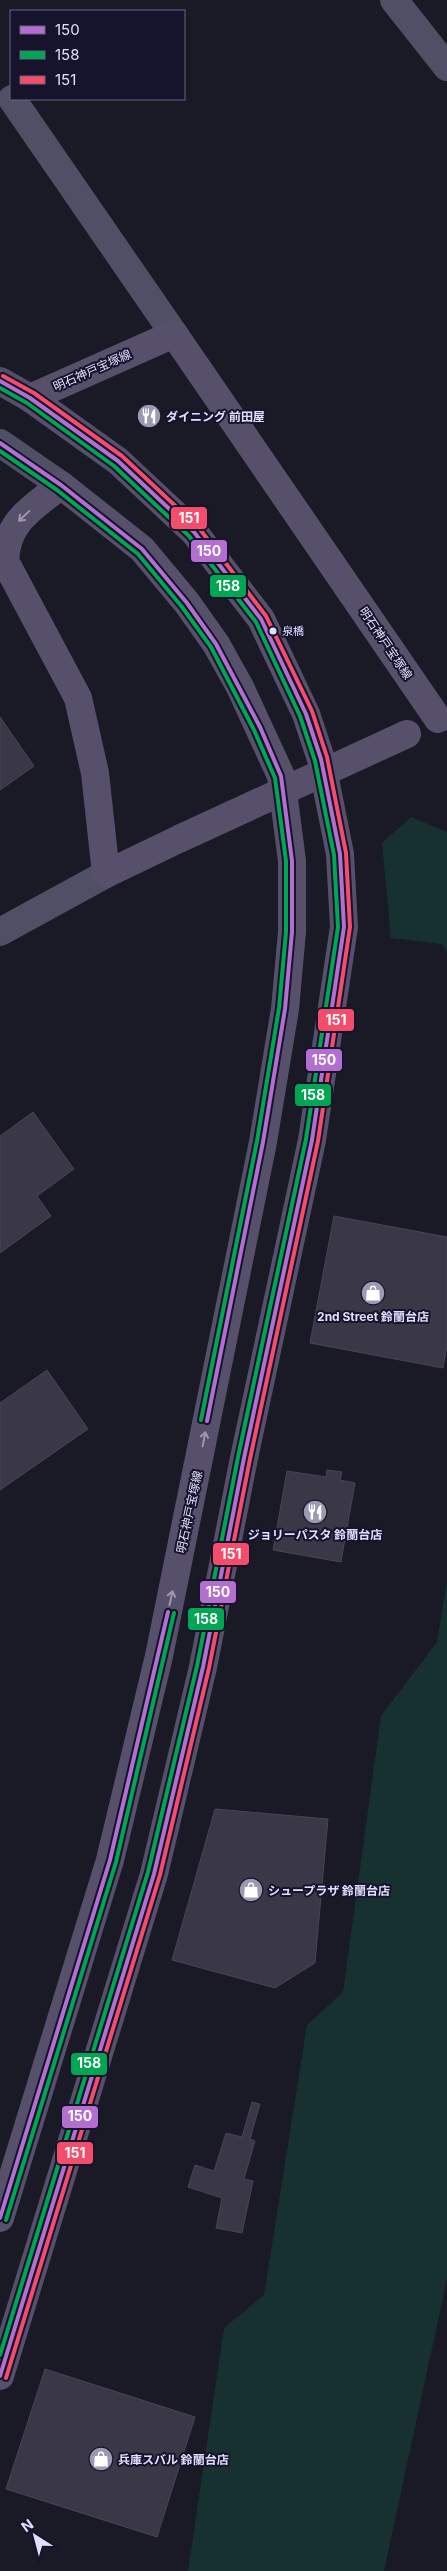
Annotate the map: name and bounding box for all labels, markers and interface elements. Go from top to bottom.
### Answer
legend [10,10,185,100]
text: 150 [55,20,80,39]
text: 158 [55,45,80,64]
text: 151 [55,70,76,89]
street label: 明石神戸宝塚線 [51,346,133,394]
restaurant icon: ダイニング 前田屋 [136,403,162,429]
place label: ダイニング 前田屋 [166,409,265,424]
line badge: 151 [170,506,208,530]
text: 151 [178,509,200,526]
one-way arrow [17,511,30,522]
line badge: 150 [190,539,228,563]
text: 150 [197,542,221,559]
line badge: 158 [209,574,247,598]
text: 158 [216,577,240,594]
street label: 明石神戸宝塚線 [356,604,416,682]
place label: 泉橋 [282,624,304,638]
marker: 泉橋 [268,626,278,636]
line badge: 151 [317,1008,355,1032]
text: 151 [325,1011,347,1028]
line badge: 150 [305,1048,343,1072]
text: 150 [312,1051,336,1068]
line badge: 158 [294,1083,332,1107]
text: 158 [301,1086,325,1103]
shop icon: 2nd Street 鈴蘭台店 [360,1280,386,1306]
place label: 2nd Street 鈴蘭台店 [317,1309,429,1324]
one-way arrow [199,1431,209,1447]
street label: 明石神戸宝塚線 [173,1469,205,1555]
restaurant icon: ジョリーパスタ 鈴蘭台店 [302,1499,328,1525]
place label: ジョリーパスタ 鈴蘭台店 [248,1527,382,1542]
line badge: 151 [212,1542,250,1566]
text: 151 [220,1545,242,1562]
line badge: 150 [199,1580,237,1604]
text: 150 [206,1583,230,1600]
one-way arrow [167,1591,176,1607]
line badge: 158 [187,1607,225,1631]
text: 158 [194,1610,218,1627]
shop icon: シュープラザ 鈴蘭台店 [238,1877,264,1903]
place label: シュープラザ 鈴蘭台店 [268,1883,390,1898]
line badge: 158 [70,2052,108,2076]
text: 158 [77,2054,101,2071]
line badge: 150 [61,2105,99,2129]
text: 150 [68,2107,92,2124]
line badge: 151 [56,2141,94,2165]
text: 151 [64,2144,86,2161]
shop icon: 兵庫スバル 鈴蘭台店 [88,2446,114,2472]
place label: 兵庫スバル 鈴蘭台店 [118,2452,229,2467]
north arrow [10,2511,60,2561]
text: N [18,2515,36,2535]

